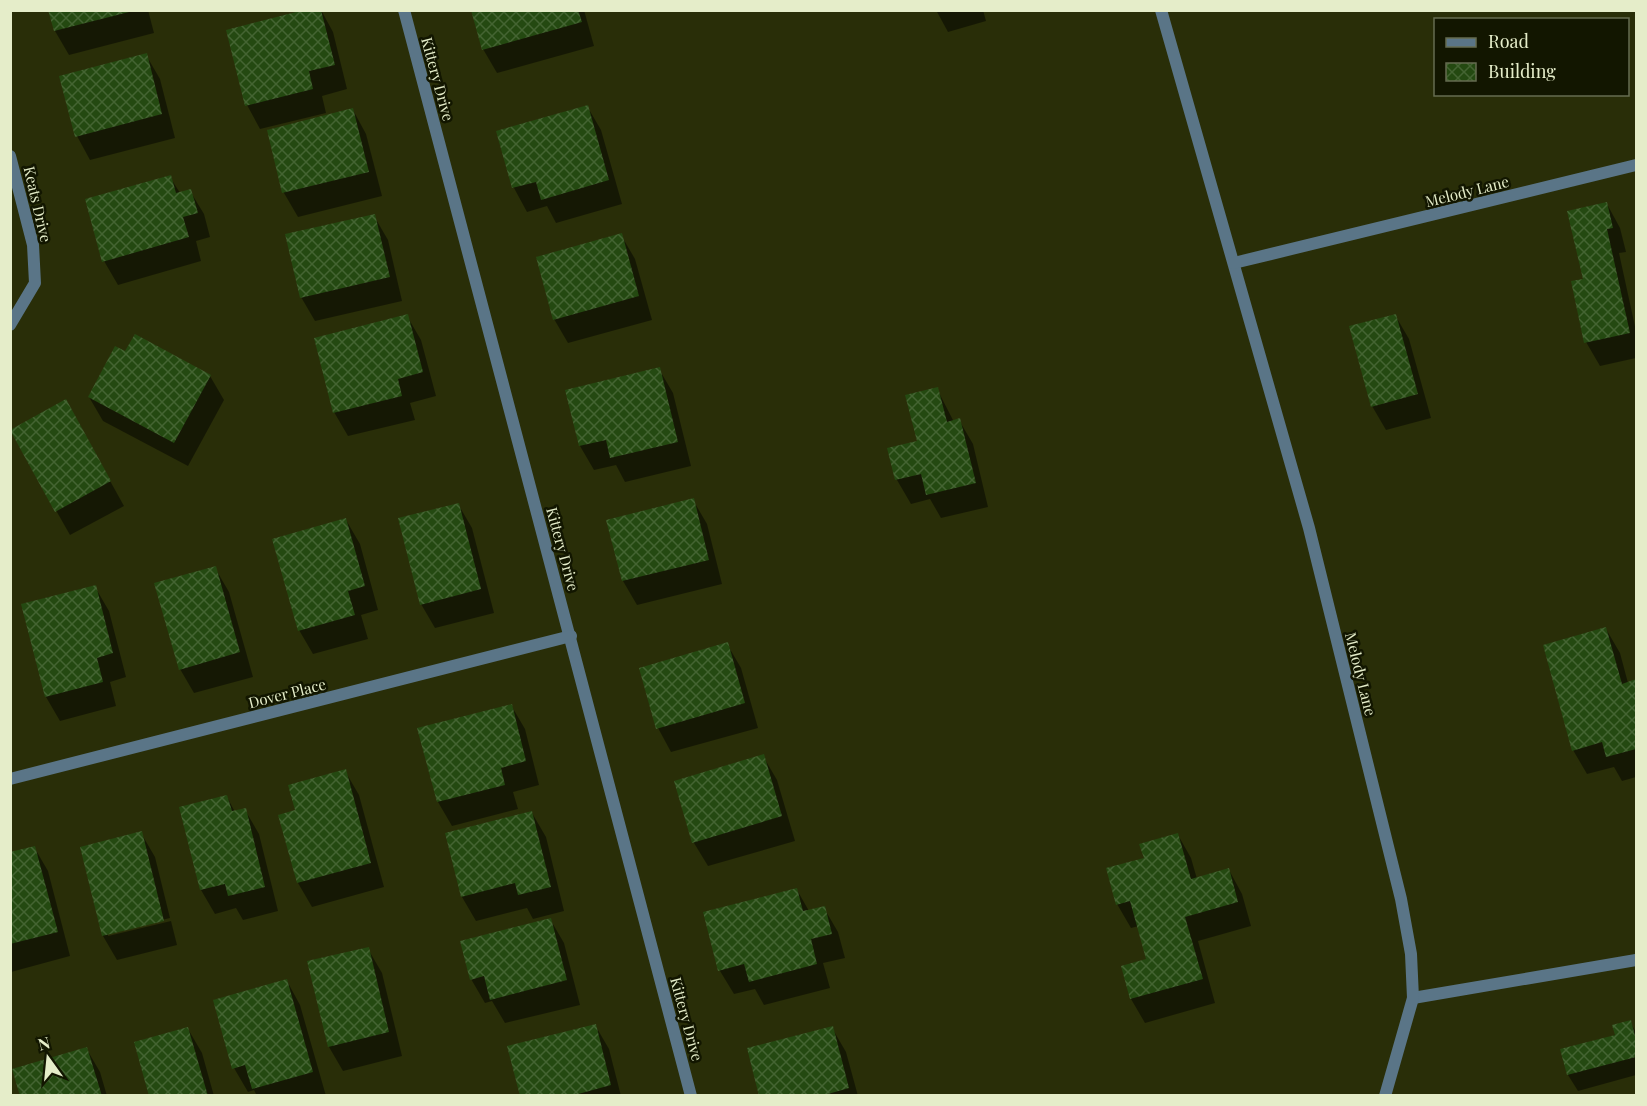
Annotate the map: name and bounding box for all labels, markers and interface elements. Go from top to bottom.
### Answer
legend [1434,18,1629,96]
text: Road [1488,29,1529,53]
street label: Kittery Drive [417,35,459,123]
text: Building [1488,59,1556,83]
street label: Keats Drive [20,164,56,244]
street label: Melody Lane [1423,171,1511,211]
street label: Kittery Drive [542,505,584,593]
street label: Melody Lane [1341,630,1381,718]
street label: Dover Place [246,674,328,712]
street label: Kittery Drive [666,975,708,1063]
north arrow [18,1028,78,1088]
text: N [36,1031,53,1055]

